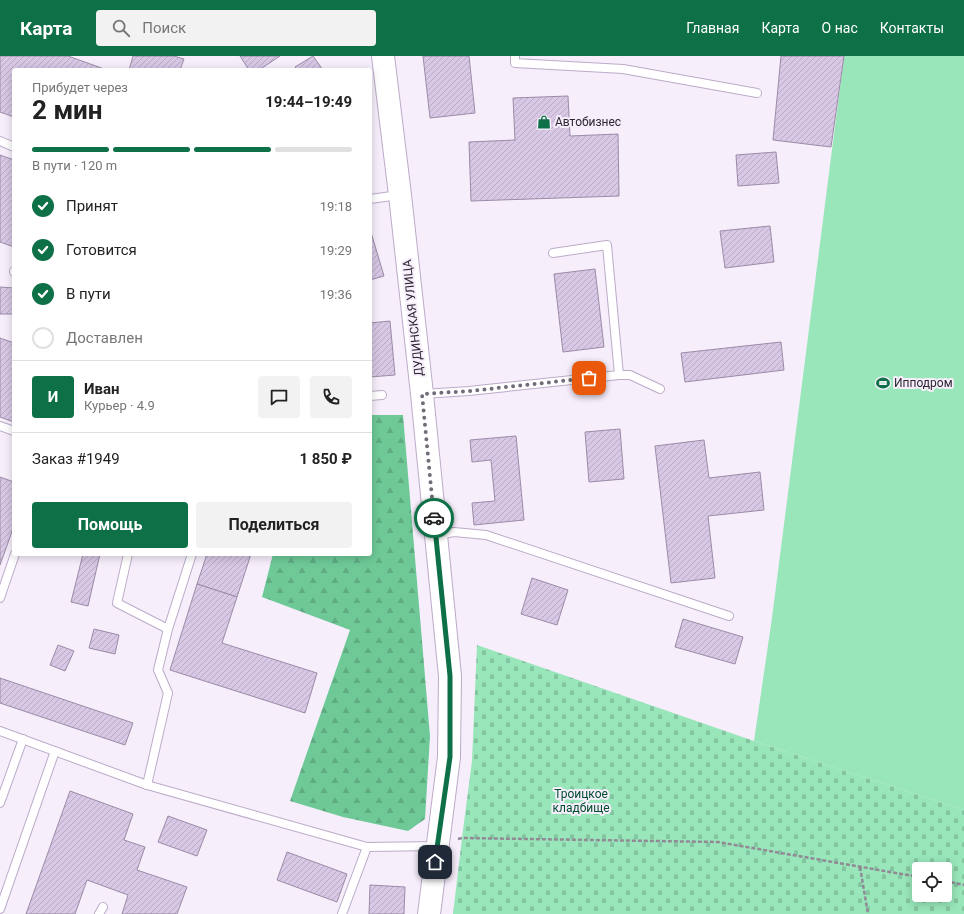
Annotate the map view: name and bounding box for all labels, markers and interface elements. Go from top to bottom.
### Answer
search box [96,10,376,46]
text: Карта [20,17,72,40]
icon: search [110,17,132,39]
text: Поиск [142,19,186,37]
text: Главная [686,20,739,36]
text: Карта [761,20,800,36]
text: О нас [822,20,858,36]
text: Контакты [880,20,944,36]
text: Прибудет через [32,80,128,95]
text: 19:44–19:49 [265,93,352,111]
text: 2 мин [32,95,103,125]
shop icon: Автобизнес [536,114,552,130]
place label: Автобизнес [555,115,621,129]
text: В пути · 120 m [32,158,117,173]
icon: check [32,195,54,217]
text: Принят [66,197,118,215]
text: 19:18 [320,199,352,214]
icon: check [32,239,54,261]
text: Готовится [66,241,137,259]
text: 19:29 [320,243,352,258]
street label: ДУДИНСКАЯ УЛИЦА [400,259,426,377]
icon: check [32,283,54,305]
text: В пути [66,285,111,303]
text: 19:36 [320,287,352,302]
text: Доставлен [66,329,143,347]
pin [572,361,606,395]
icon: bag [578,367,600,389]
sports icon: Ипподром [875,375,891,391]
button: chat [258,376,300,418]
button: phone [310,376,352,418]
place label: Ипподром [894,376,953,390]
text: Иван [84,380,120,398]
text: И [48,388,58,406]
text: Курьер · 4.9 [84,398,155,413]
text: Заказ #1949 [32,450,120,468]
text: 1 850 ₽ [300,450,352,468]
courier [414,498,454,538]
button: Помощь [32,502,188,548]
button: Поделиться [196,502,352,548]
icon: car [423,507,445,529]
park label: Троицкое кладбище [552,787,610,815]
pin [418,845,452,879]
icon: home [424,851,446,873]
map controls [912,862,952,902]
button: locate [912,862,952,902]

